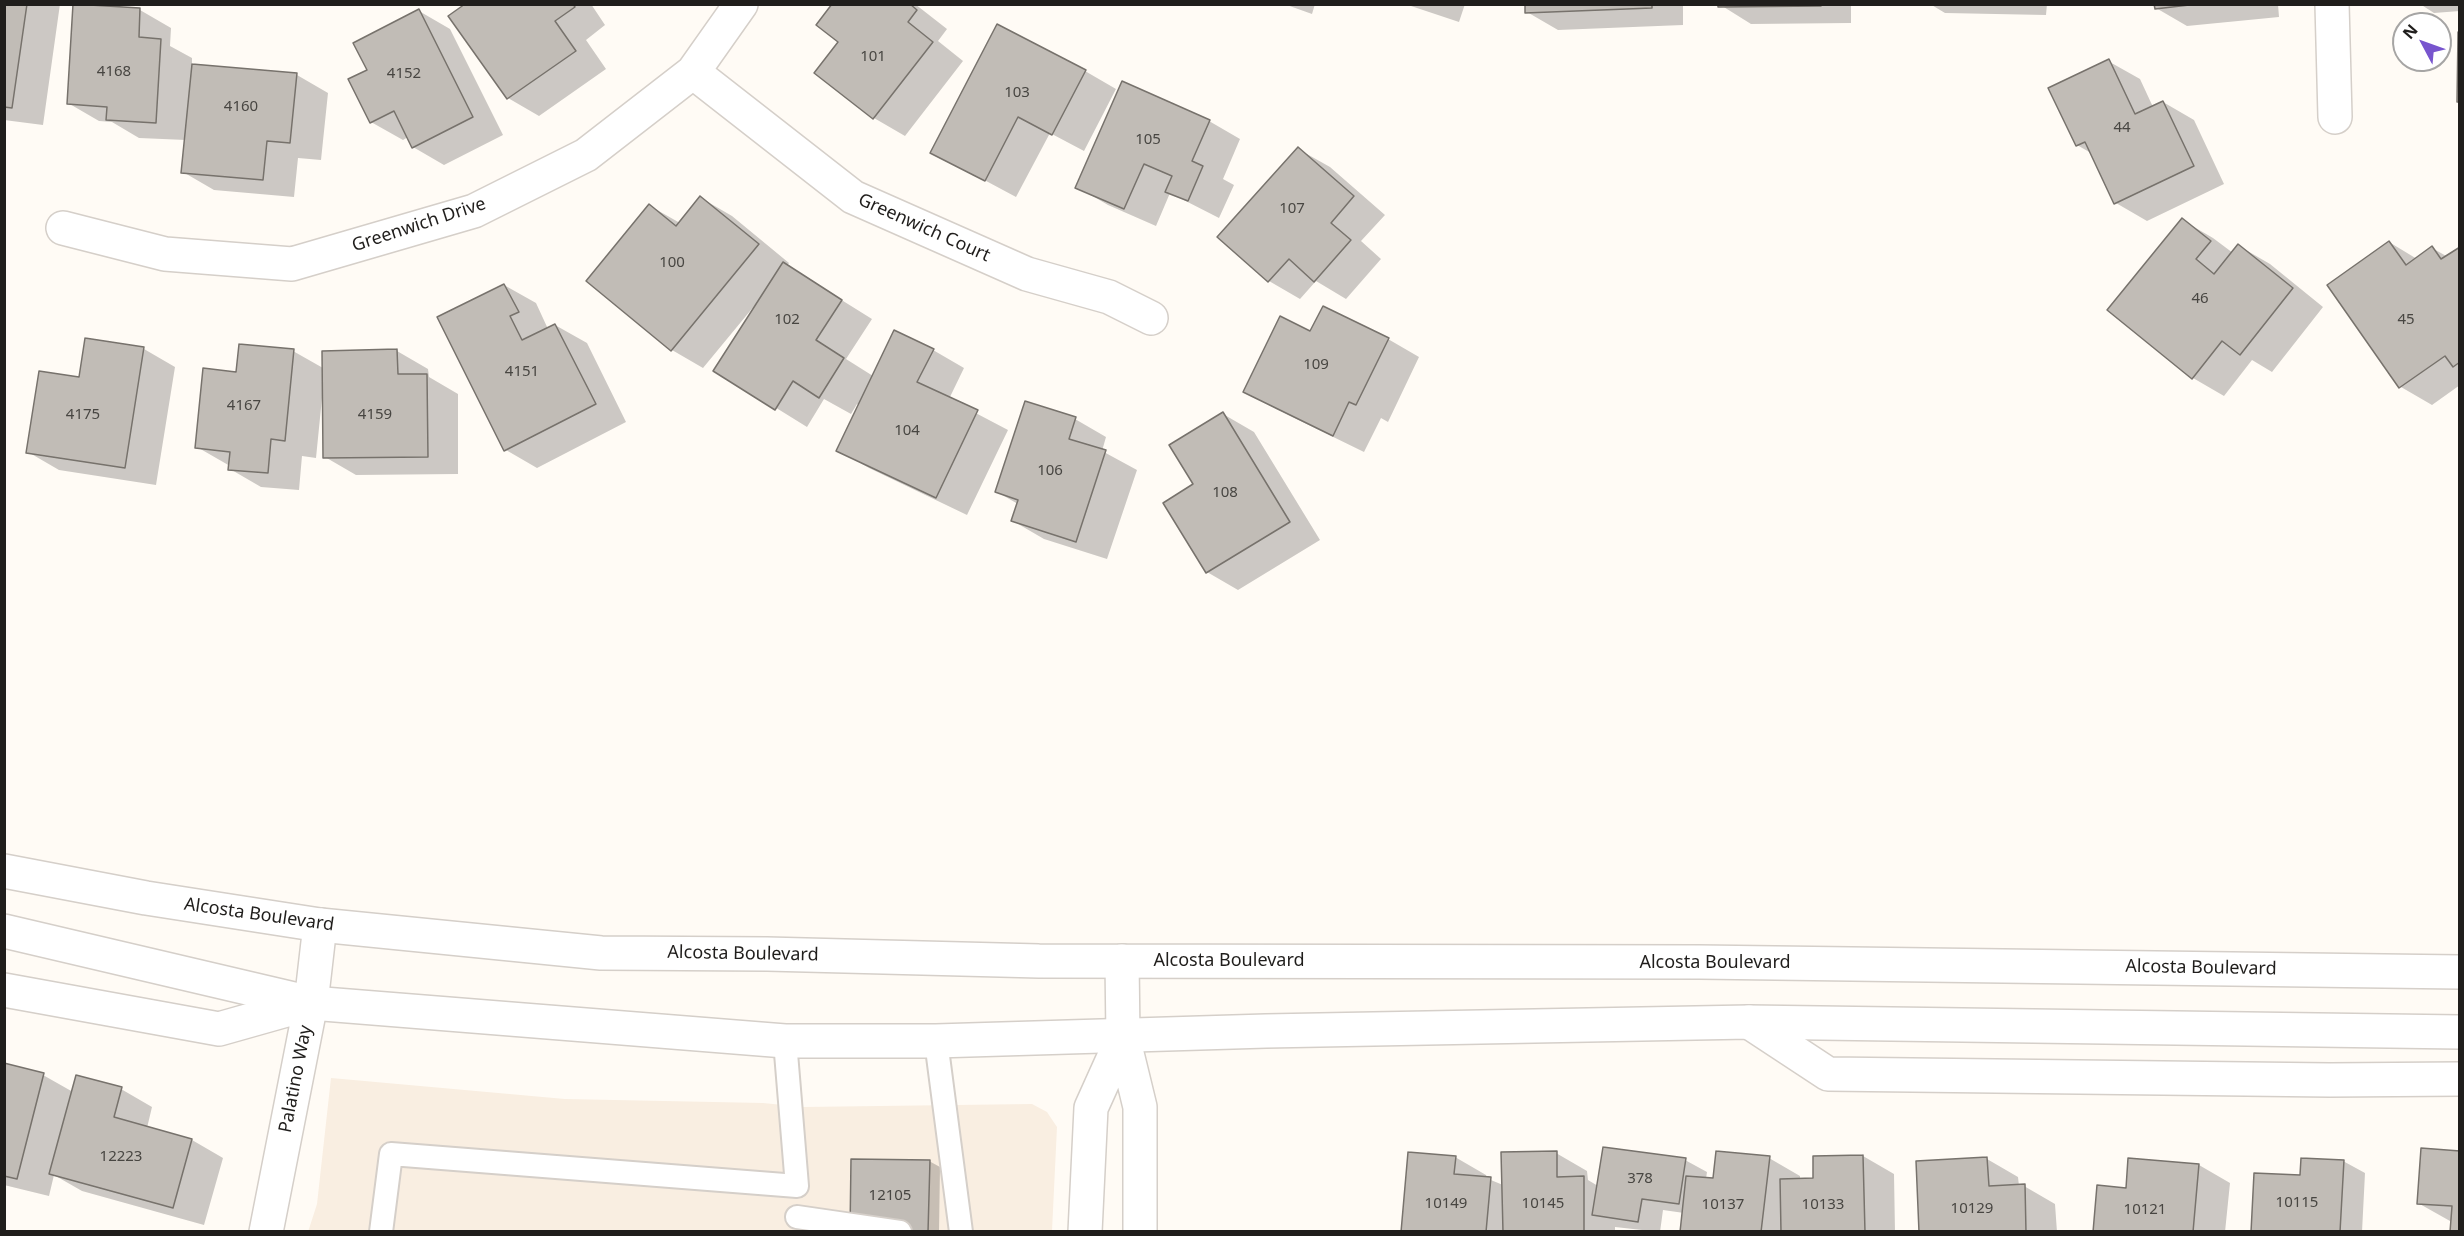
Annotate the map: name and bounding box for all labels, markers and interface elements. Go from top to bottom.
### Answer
north arrow [2392,12,2452,72]
text: N [2397,19,2422,44]
house number: 101 [860,48,886,66]
house number: 4168 [97,63,131,81]
house number: 4152 [387,65,421,83]
house number: 103 [1004,84,1030,102]
house number: 4160 [224,98,258,116]
house number: 44 [2113,119,2131,137]
house number: 105 [1135,131,1161,149]
street label: Greenwich Court [855,189,993,267]
street label: Greenwich Drive [349,193,489,257]
house number: 107 [1279,200,1305,218]
house number: 100 [659,254,685,272]
house number: 46 [2191,290,2209,308]
house number: 102 [774,311,800,329]
house number: 45 [2397,311,2415,329]
house number: 109 [1303,356,1329,374]
house number: 4151 [505,363,539,381]
house number: 4167 [227,397,261,415]
house number: 4175 [66,406,100,424]
house number: 4159 [358,406,392,424]
house number: 104 [894,422,920,440]
house number: 106 [1037,462,1063,480]
house number: 108 [1212,484,1238,502]
street label: Alcosta Boulevard [183,894,335,936]
street label: Alcosta Boulevard [667,942,819,966]
street label: Alcosta Boulevard [1153,950,1305,972]
street label: Alcosta Boulevard [1639,952,1791,974]
street label: Alcosta Boulevard [2125,956,2277,980]
street label: Palatino Way [275,1023,317,1135]
house number: 12223 [100,1148,142,1166]
house number: 378 [1627,1170,1653,1188]
house number: 12105 [869,1187,911,1205]
house number: 10115 [2276,1194,2318,1212]
house number: 10149 [1425,1195,1467,1213]
house number: 10145 [1522,1195,1564,1213]
house number: 10137 [1702,1196,1744,1214]
house number: 10133 [1802,1196,1844,1214]
house number: 10129 [1951,1200,1993,1218]
house number: 10121 [2124,1201,2166,1219]

